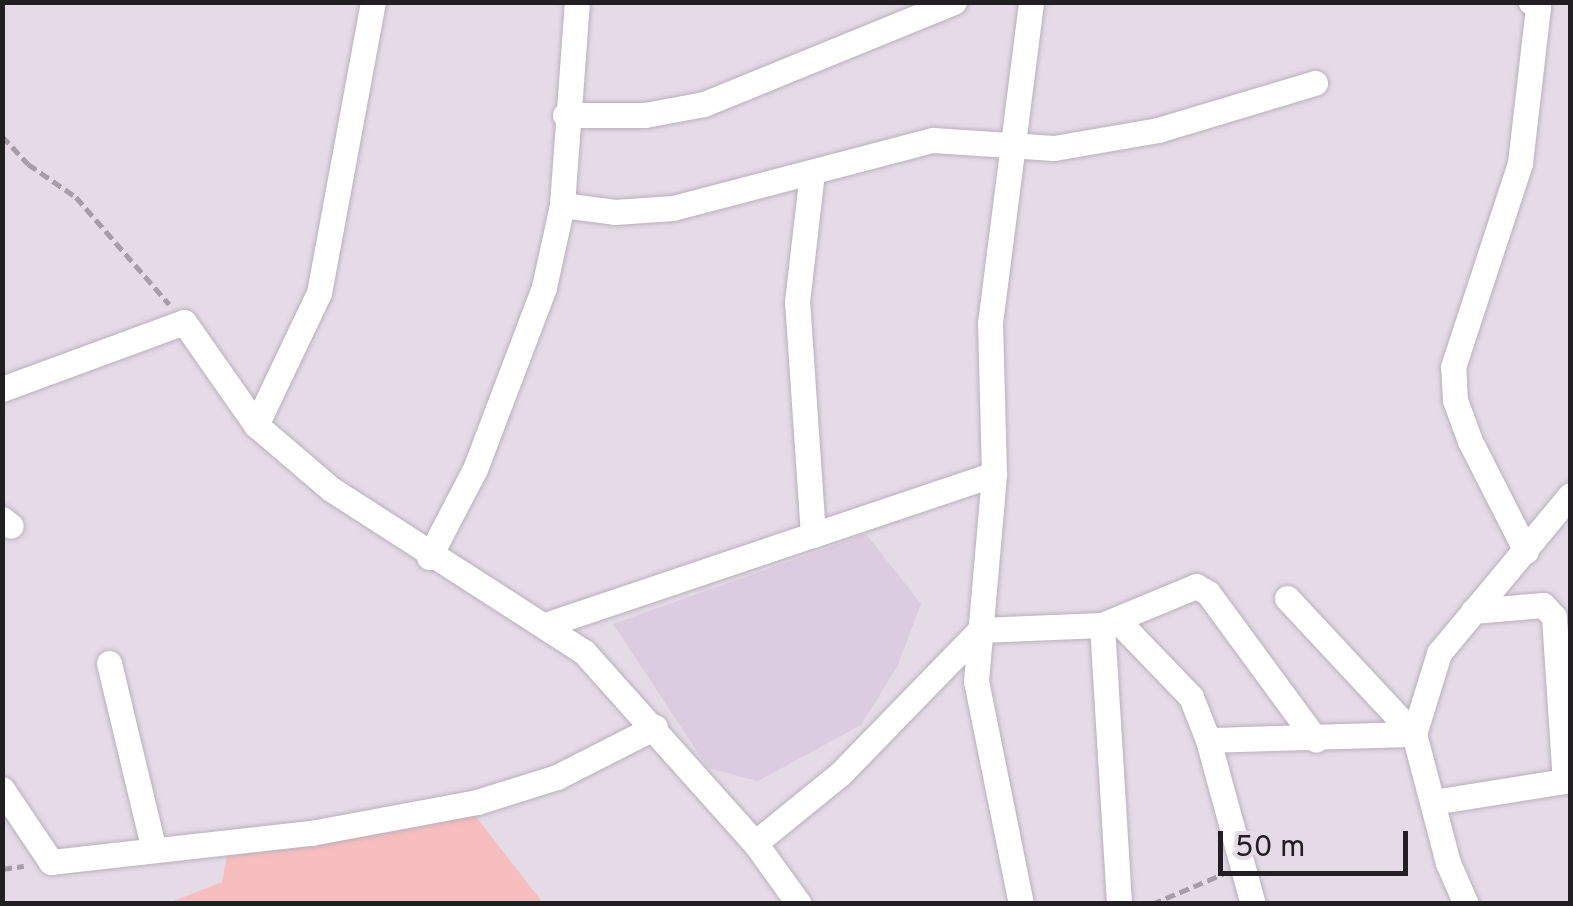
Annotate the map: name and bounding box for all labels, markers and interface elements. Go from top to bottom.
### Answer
scale bar [1223,811,1413,873]
text: 50 m [1235,830,1305,867]

